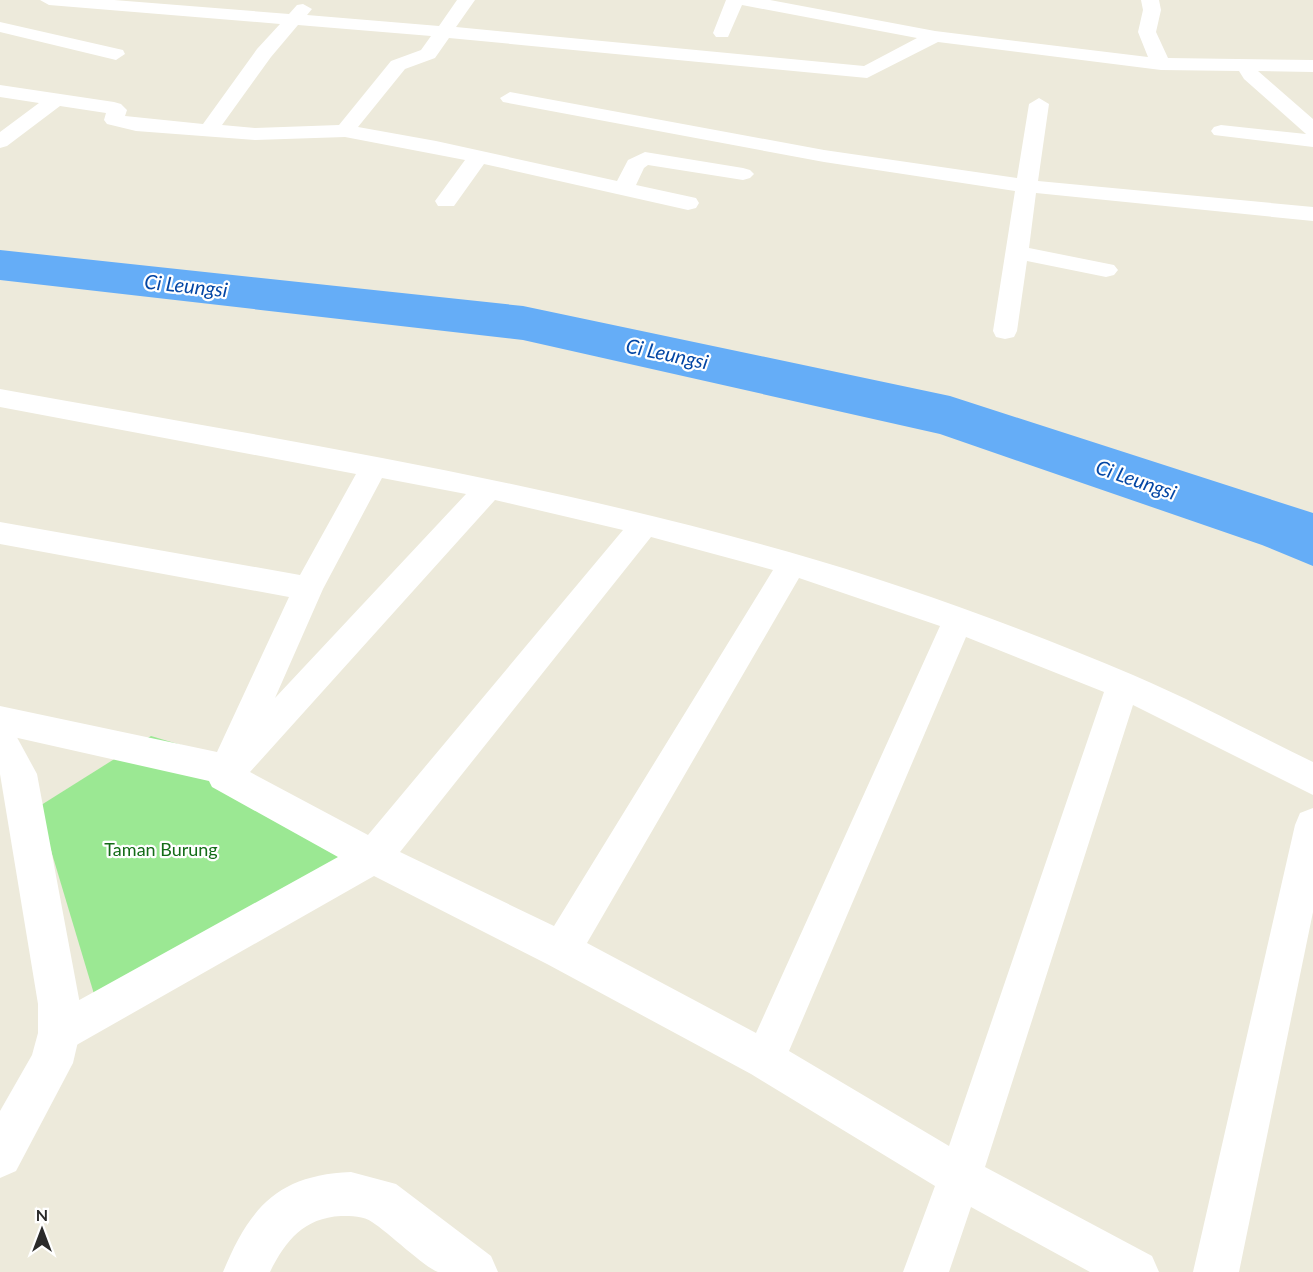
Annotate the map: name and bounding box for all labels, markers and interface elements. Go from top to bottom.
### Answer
water label: Ci Leungsi [143,269,229,301]
water label: Ci Leungsi [624,333,711,374]
water label: Ci Leungsi [1093,454,1180,504]
park label: Taman Burung [104,838,218,860]
north arrow [12,1200,72,1260]
text: N [36,1205,48,1224]

